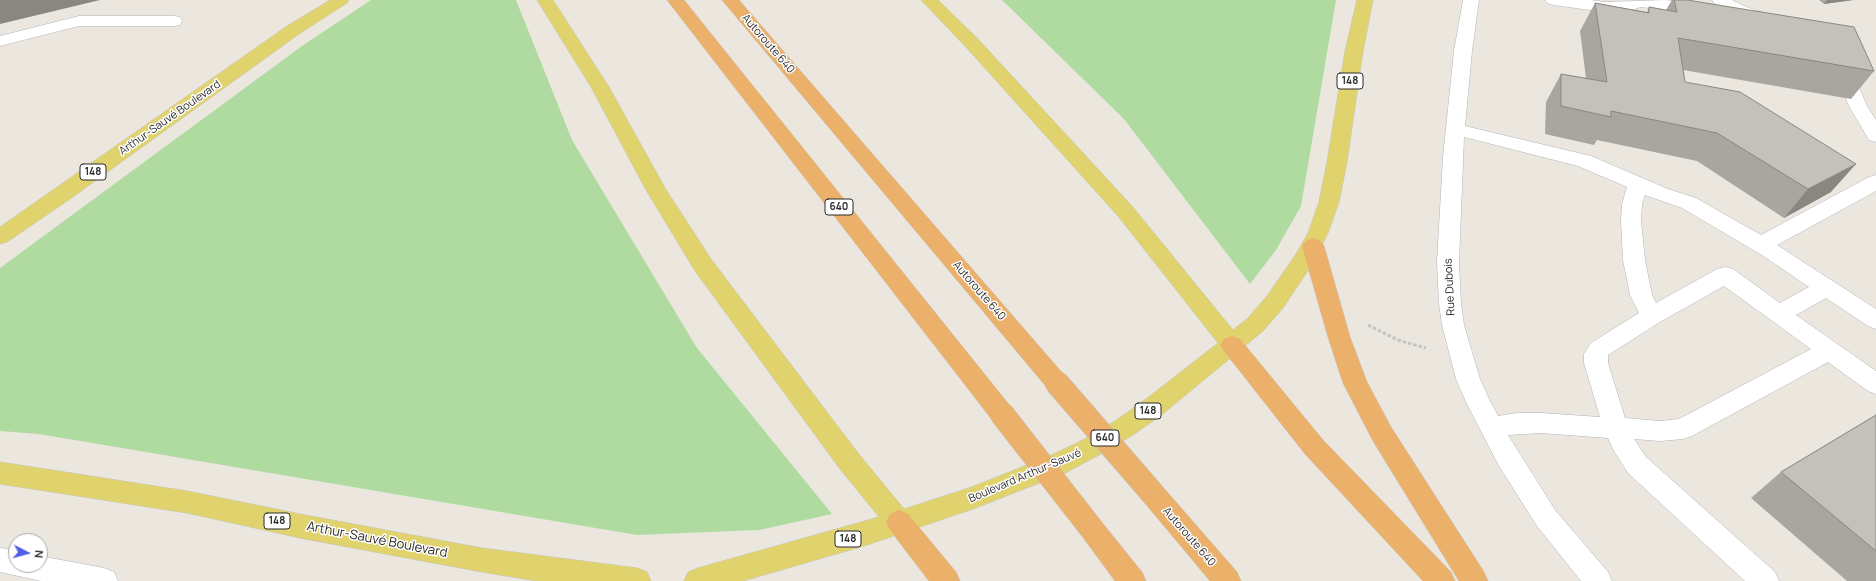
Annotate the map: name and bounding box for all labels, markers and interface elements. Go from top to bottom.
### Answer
street label: Autoroute 640 [739,12,797,76]
road number: 148 [1337,73,1363,89]
street label: Arthur-Sauvé Boulevard [117,78,223,158]
road number: 148 [80,164,106,180]
road number: 640 [825,199,853,215]
street label: Rue Dubois [1442,258,1458,316]
street label: Autoroute 640 [950,259,1008,323]
road number: 148 [1135,403,1161,419]
road number: 640 [1091,430,1119,446]
street label: Boulevard Arthur-Sauvé [967,446,1083,506]
street label: Autoroute 640 [1160,505,1218,569]
road number: 148 [264,513,290,529]
street label: Arthur-Sauvé Boulevard [305,519,449,561]
road number: 148 [835,531,861,547]
north arrow [8,533,48,573]
text: N [32,549,47,559]

